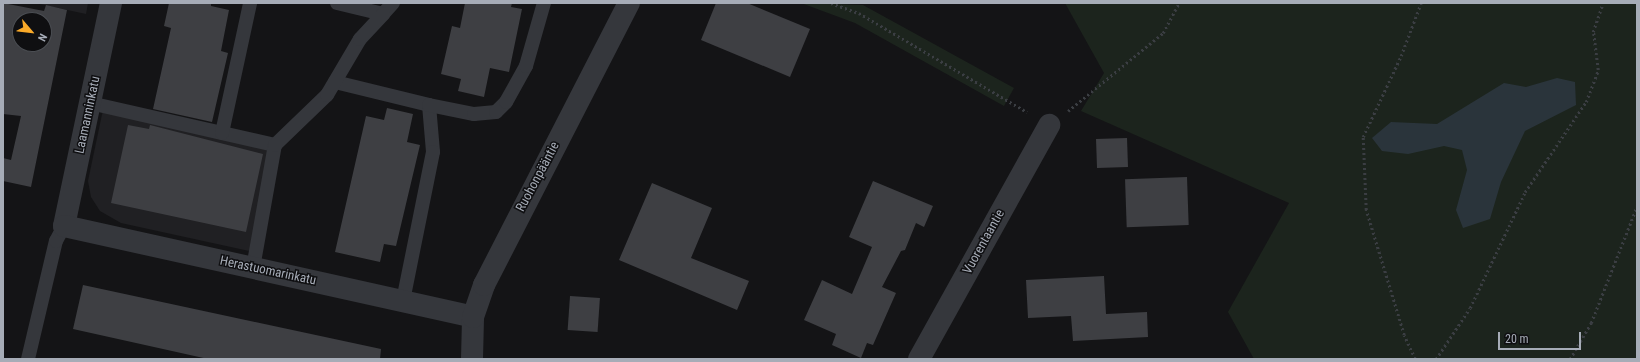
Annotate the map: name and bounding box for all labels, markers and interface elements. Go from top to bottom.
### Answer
north arrow [12,12,52,52]
text: N [35,31,49,43]
street label: Laamanninkatu [72,75,104,155]
street label: Ruohonpääntie [513,139,563,215]
street label: Vuorentaantie [960,207,1008,277]
street label: Herastuomarinkatu [218,253,318,289]
scale bar [1500,324,1583,350]
text: 20 m [1505,332,1529,346]

